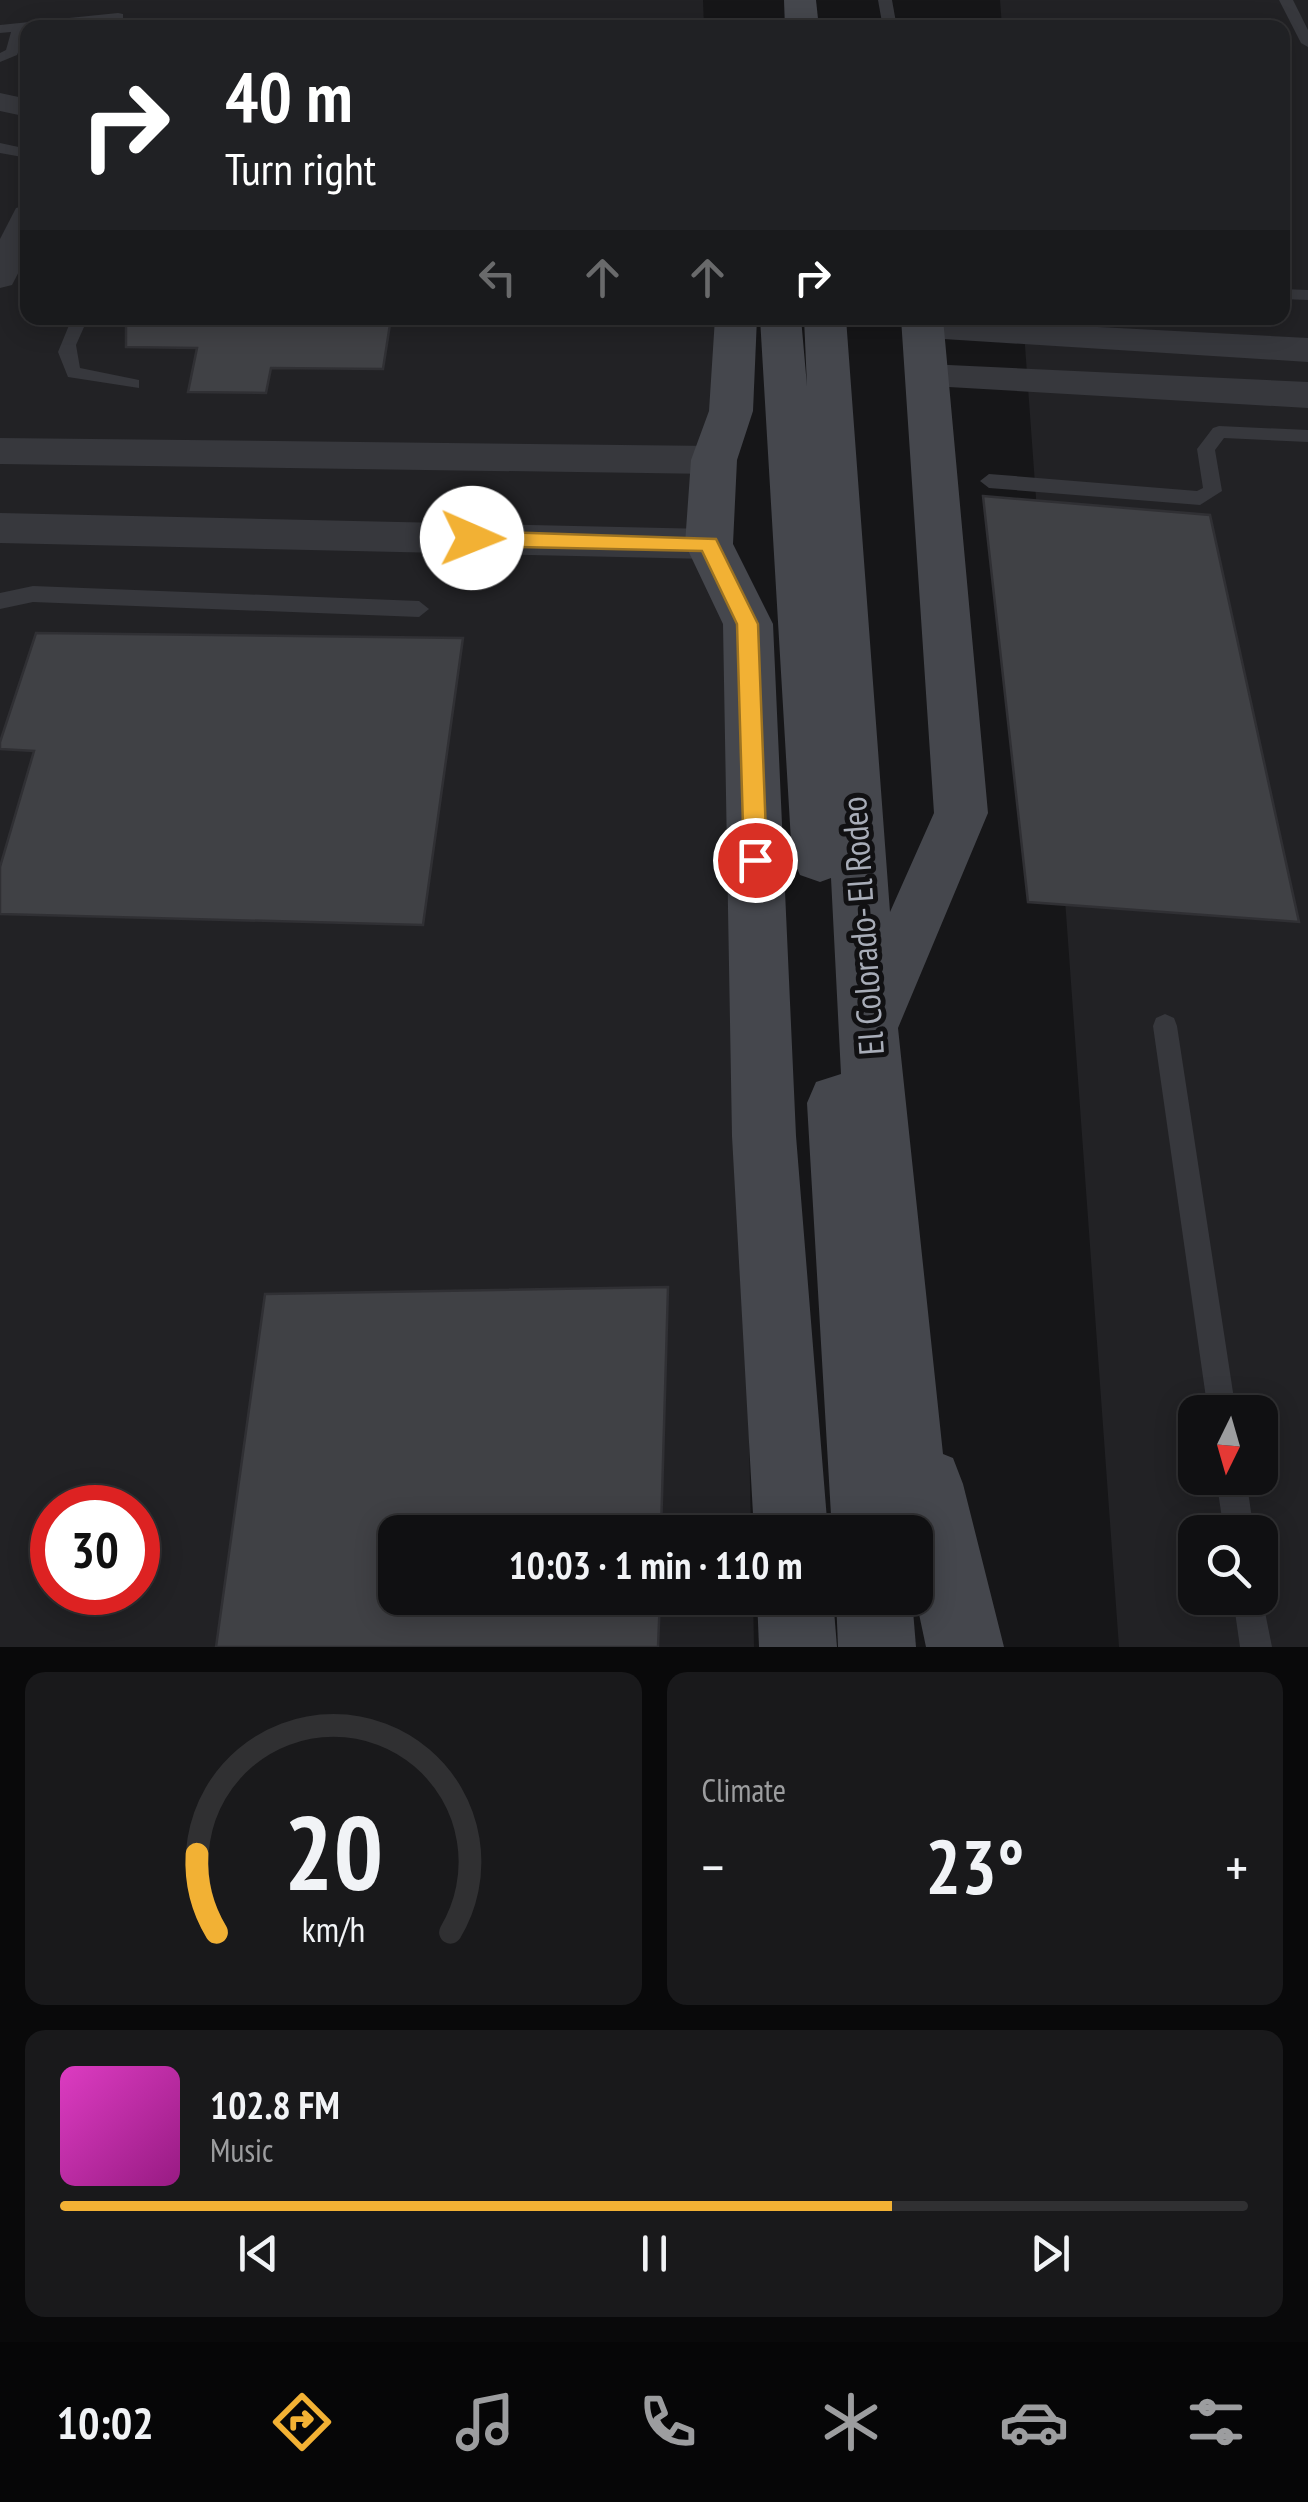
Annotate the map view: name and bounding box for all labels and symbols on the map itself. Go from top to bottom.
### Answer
position arrow [420,486,524,590]
street label: El Colorado- El Rodeo [830,795,894,1057]
pin [713,818,798,903]
north arrow [1178,1395,1278,1495]
speed limit sign: 30 [30,1485,160,1615]

